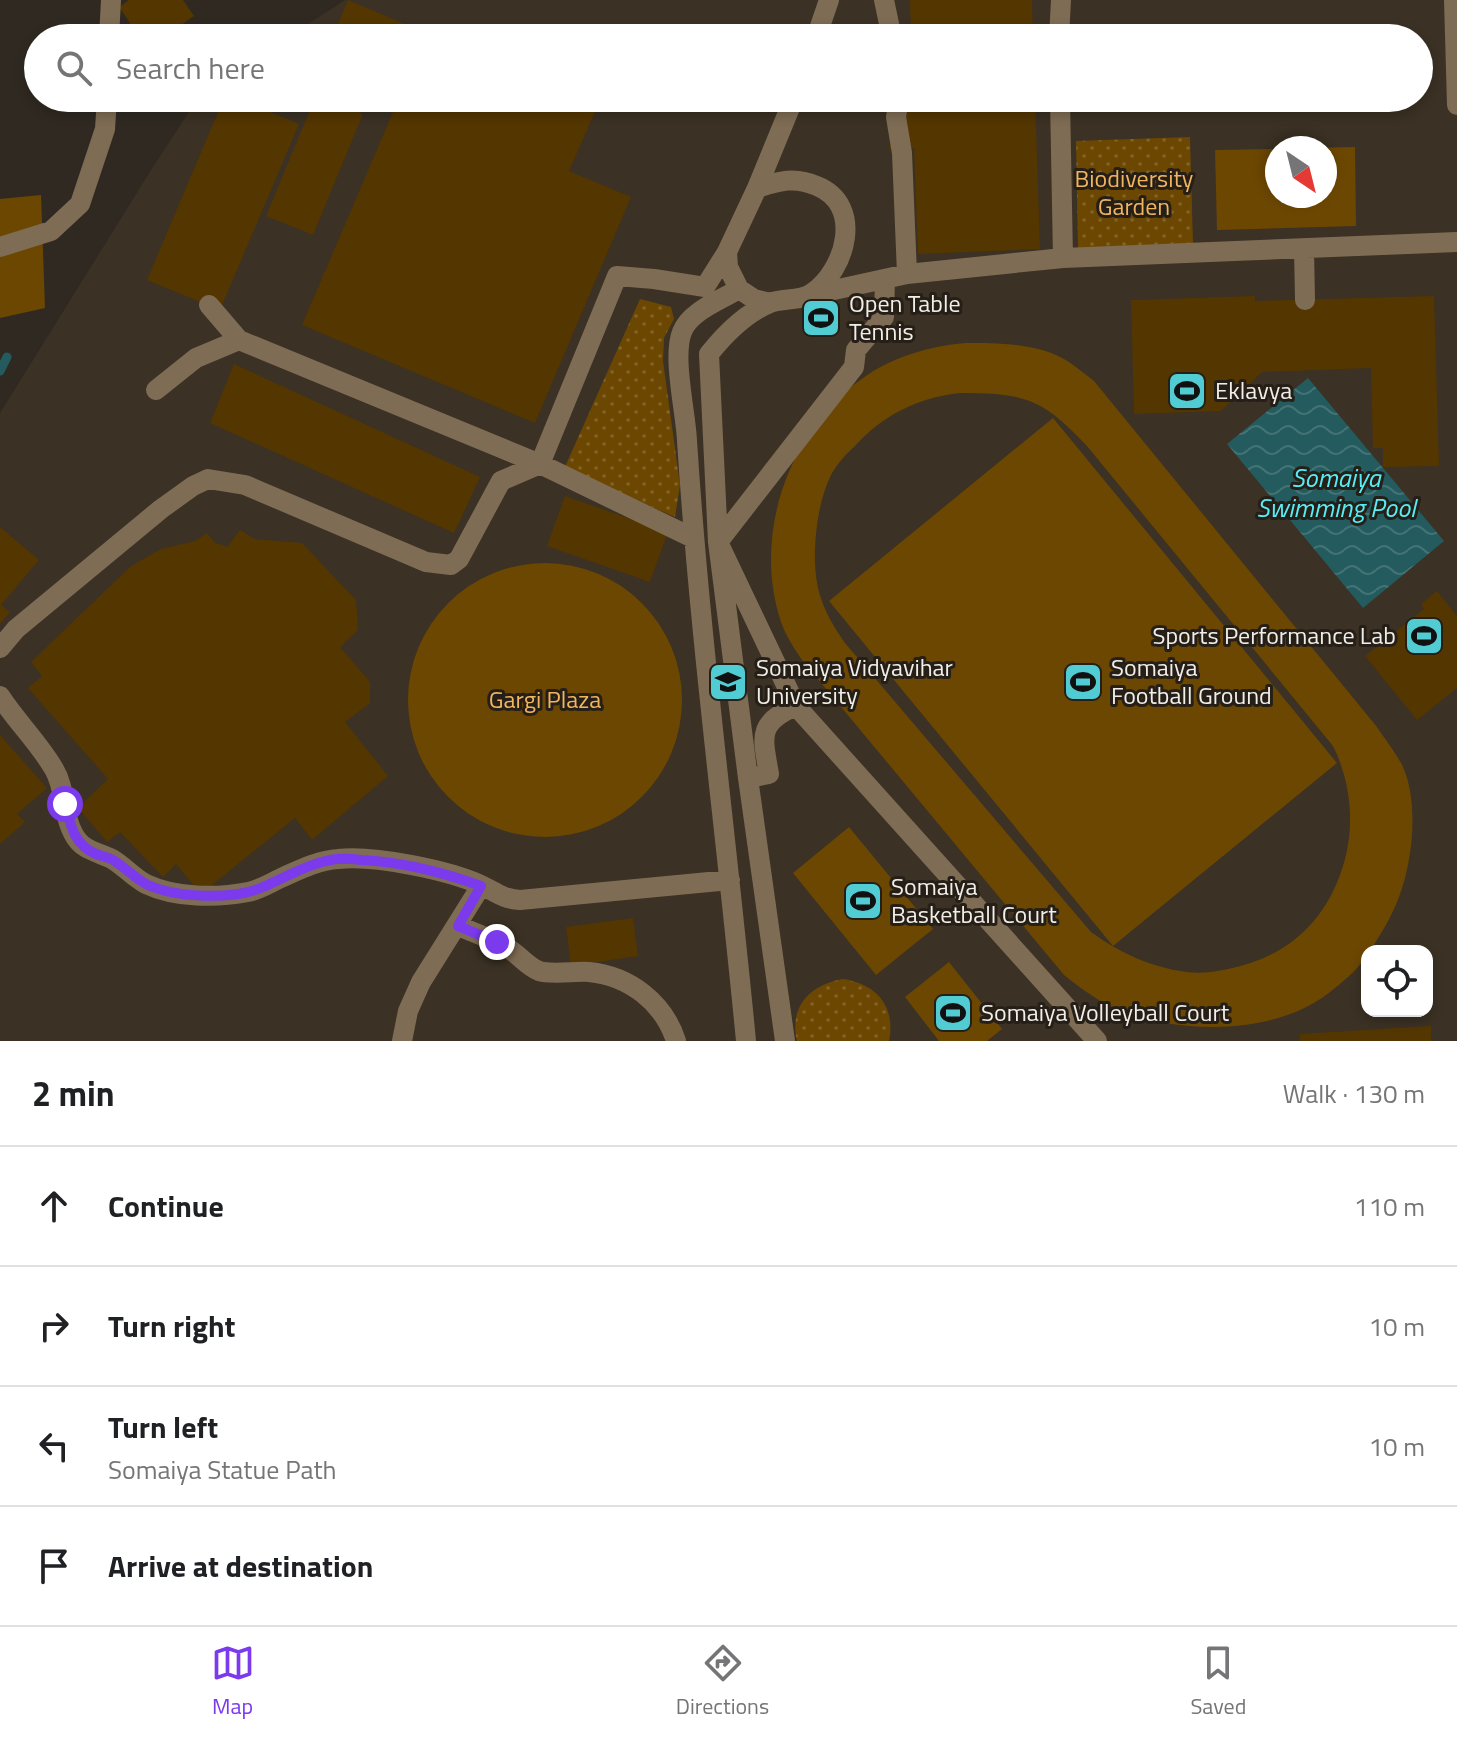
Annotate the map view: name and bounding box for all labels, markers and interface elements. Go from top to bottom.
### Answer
search box [24,24,1433,112]
text: Search here [116,45,265,91]
icon: search [52,46,96,90]
north arrow [1265,136,1337,208]
park label: Biodiversity Garden [1075,160,1194,224]
place label: Open Table Tennis [849,285,961,349]
sports icon: Open Table Tennis [800,297,842,339]
sports icon: Eklavya [1166,370,1208,412]
place label: Eklavya [1215,372,1292,408]
water label: Somaiya Swimming Pool [1256,458,1419,527]
sports icon: Sports Performance Lab [1403,615,1445,657]
place label: Sports Performance Lab [1152,617,1396,653]
place label: Somaiya Vidyavihar University [756,649,953,713]
place label: Somaiya Football Ground [1111,649,1272,713]
school or university icon: Somaiya Vidyavihar University [707,661,749,703]
sports icon: Somaiya Football Ground [1062,661,1104,703]
park label: Gargi Plaza [489,681,601,717]
route start [47,786,83,822]
place label: Somaiya Basketball Court [891,868,1057,932]
sports icon: Somaiya Basketball Court [842,880,884,922]
route end [479,924,515,960]
map controls [1361,945,1433,1017]
button: locate [1361,945,1433,1017]
sports icon: Somaiya Volleyball Court [932,992,974,1034]
place label: Somaiya Volleyball Court [981,994,1230,1030]
text: 2 min [32,1067,115,1119]
text: Walk · 130 m [1283,1074,1425,1113]
text: Continue [108,1183,224,1229]
icon: ahead [32,1184,76,1228]
text: 110 m [1354,1187,1425,1226]
text: Turn right [108,1303,236,1349]
icon: right [32,1304,76,1348]
text: 10 m [1368,1307,1425,1346]
text: Turn left [108,1404,218,1450]
icon: left [32,1424,76,1468]
text: 10 m [1368,1427,1425,1466]
text: Somaiya Statue Path [108,1450,337,1489]
text: Arrive at destination [108,1543,373,1589]
icon: arrive [32,1544,76,1588]
tab: Map [211,1641,255,1723]
tab: Directions [676,1641,769,1723]
tab: Saved [1190,1641,1246,1723]

